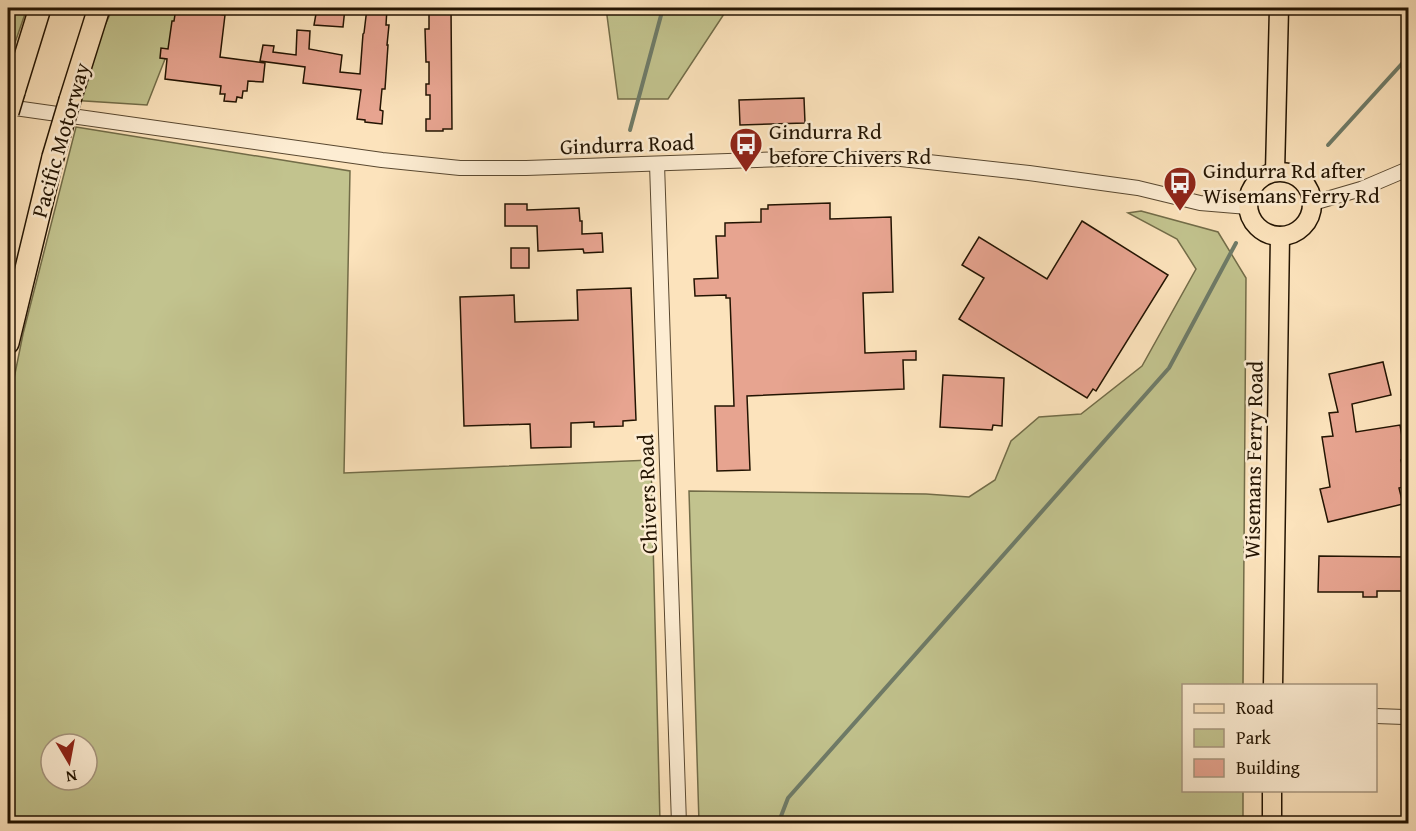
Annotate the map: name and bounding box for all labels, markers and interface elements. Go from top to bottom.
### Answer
street label: Pacific Motorway [23,59,97,221]
place label: Gindurra Rd before Chivers Rd [769,115,931,172]
street label: Gindurra Road [559,126,695,162]
bus stop icon: Gindurra Rd before Chivers Rd [728,126,764,173]
place label: Gindurra Rd after Wisemans Ferry Rd [1203,154,1380,211]
bus stop icon: Gindurra Rd after Wisemans Ferry Rd [1162,165,1198,212]
street label: Wisemans Ferry Road [1235,360,1271,559]
street label: Chivers Road [629,433,665,554]
legend [1182,684,1377,792]
text: Road [1236,694,1274,721]
text: Park [1236,724,1272,751]
north arrow [39,732,99,792]
text: Building [1236,754,1300,781]
text: N [64,764,79,790]

